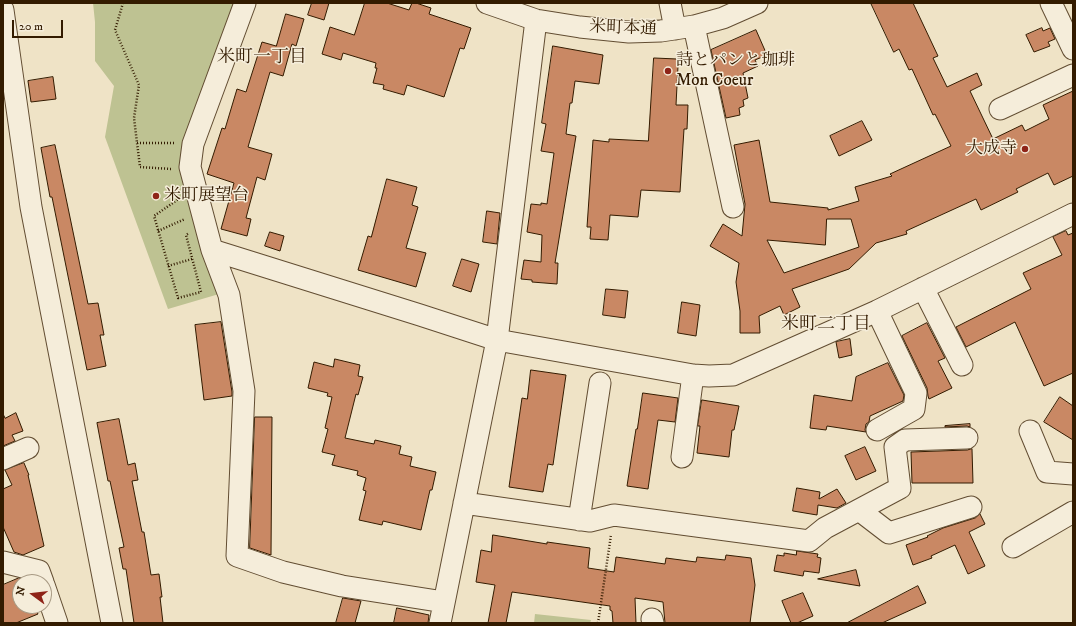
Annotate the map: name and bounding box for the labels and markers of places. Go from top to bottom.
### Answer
place label: 詩とパンと珈琲 Mon Coeur [676,51,795,91]
marker: 詩とパンと珈琲 Mon Coeur [663,66,673,76]
place label: 大成寺 [966,139,1017,159]
marker: 大成寺 [1020,144,1030,154]
place label: 米町展望台 [164,186,249,206]
marker: 米町展望台 [151,191,161,201]

